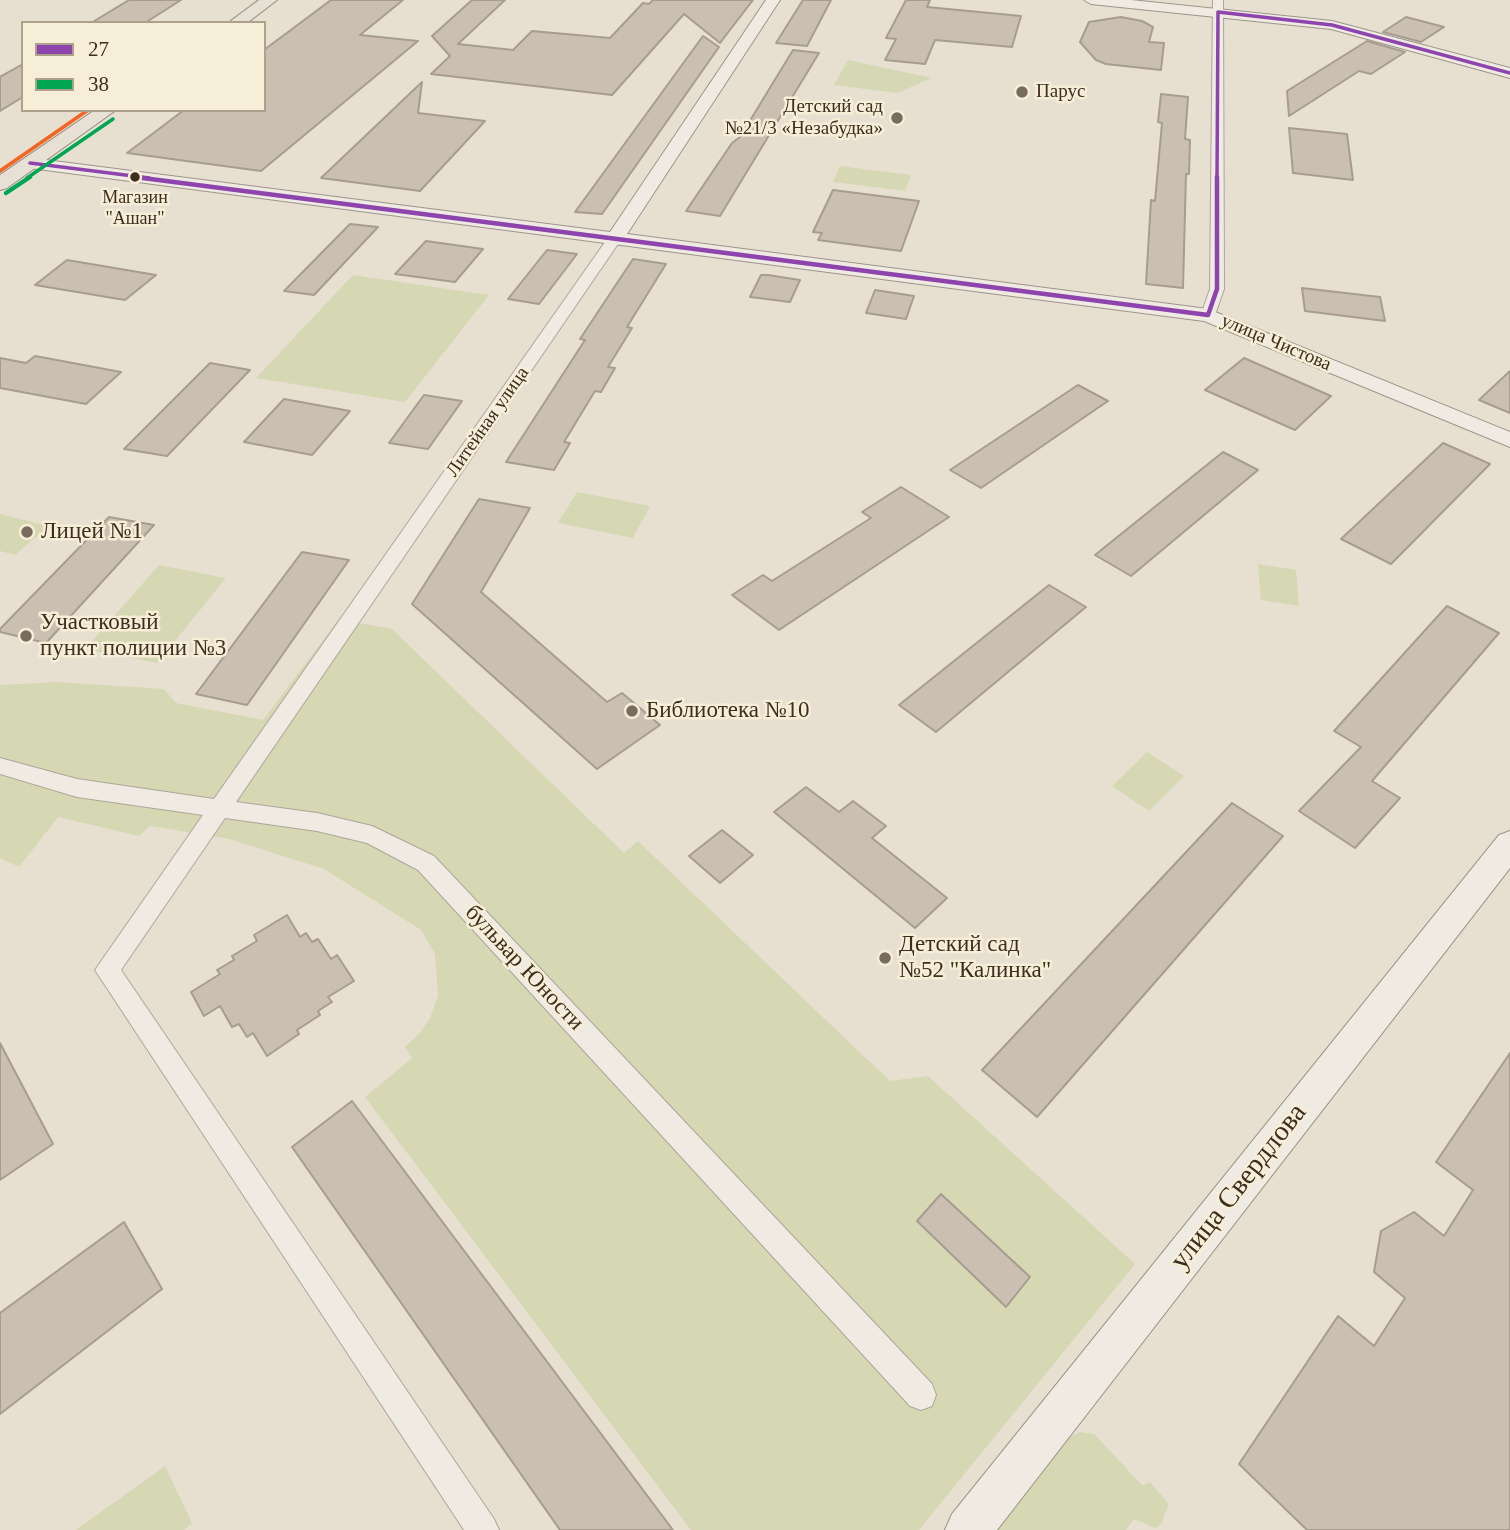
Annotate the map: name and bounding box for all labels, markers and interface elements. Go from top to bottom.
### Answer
legend [21,21,266,112]
text: 27 [88,37,109,61]
text: 38 [88,72,109,96]
place label: Парус [1036,81,1085,103]
marker: Парус [1014,84,1030,100]
place label: Детский сад №21/3 «Незабудка» [725,96,883,140]
marker: Детский сад №21/3 «Незабудка» [889,110,905,126]
marker: Магазин "Ашан" [128,170,142,184]
place label: Магазин "Ашан" [102,187,168,230]
street label: улица Чистова [1218,310,1334,376]
street label: Литейная улица [442,363,534,481]
place label: Лицей №1 [41,518,143,546]
marker: Лицей №1 [19,524,35,540]
place label: Участковый пункт полиции №3 [40,609,226,663]
marker: Участковый пункт полиции №3 [18,628,34,644]
place label: Библиотека №10 [646,697,810,725]
marker: Библиотека №10 [624,703,640,719]
street label: бульвар Юности [459,899,589,1037]
place label: Детский сад №52 "Калинка" [899,931,1051,985]
marker: Детский сад №52 "Калинка" [877,950,893,966]
street label: улица Свердлова [1164,1097,1314,1277]

